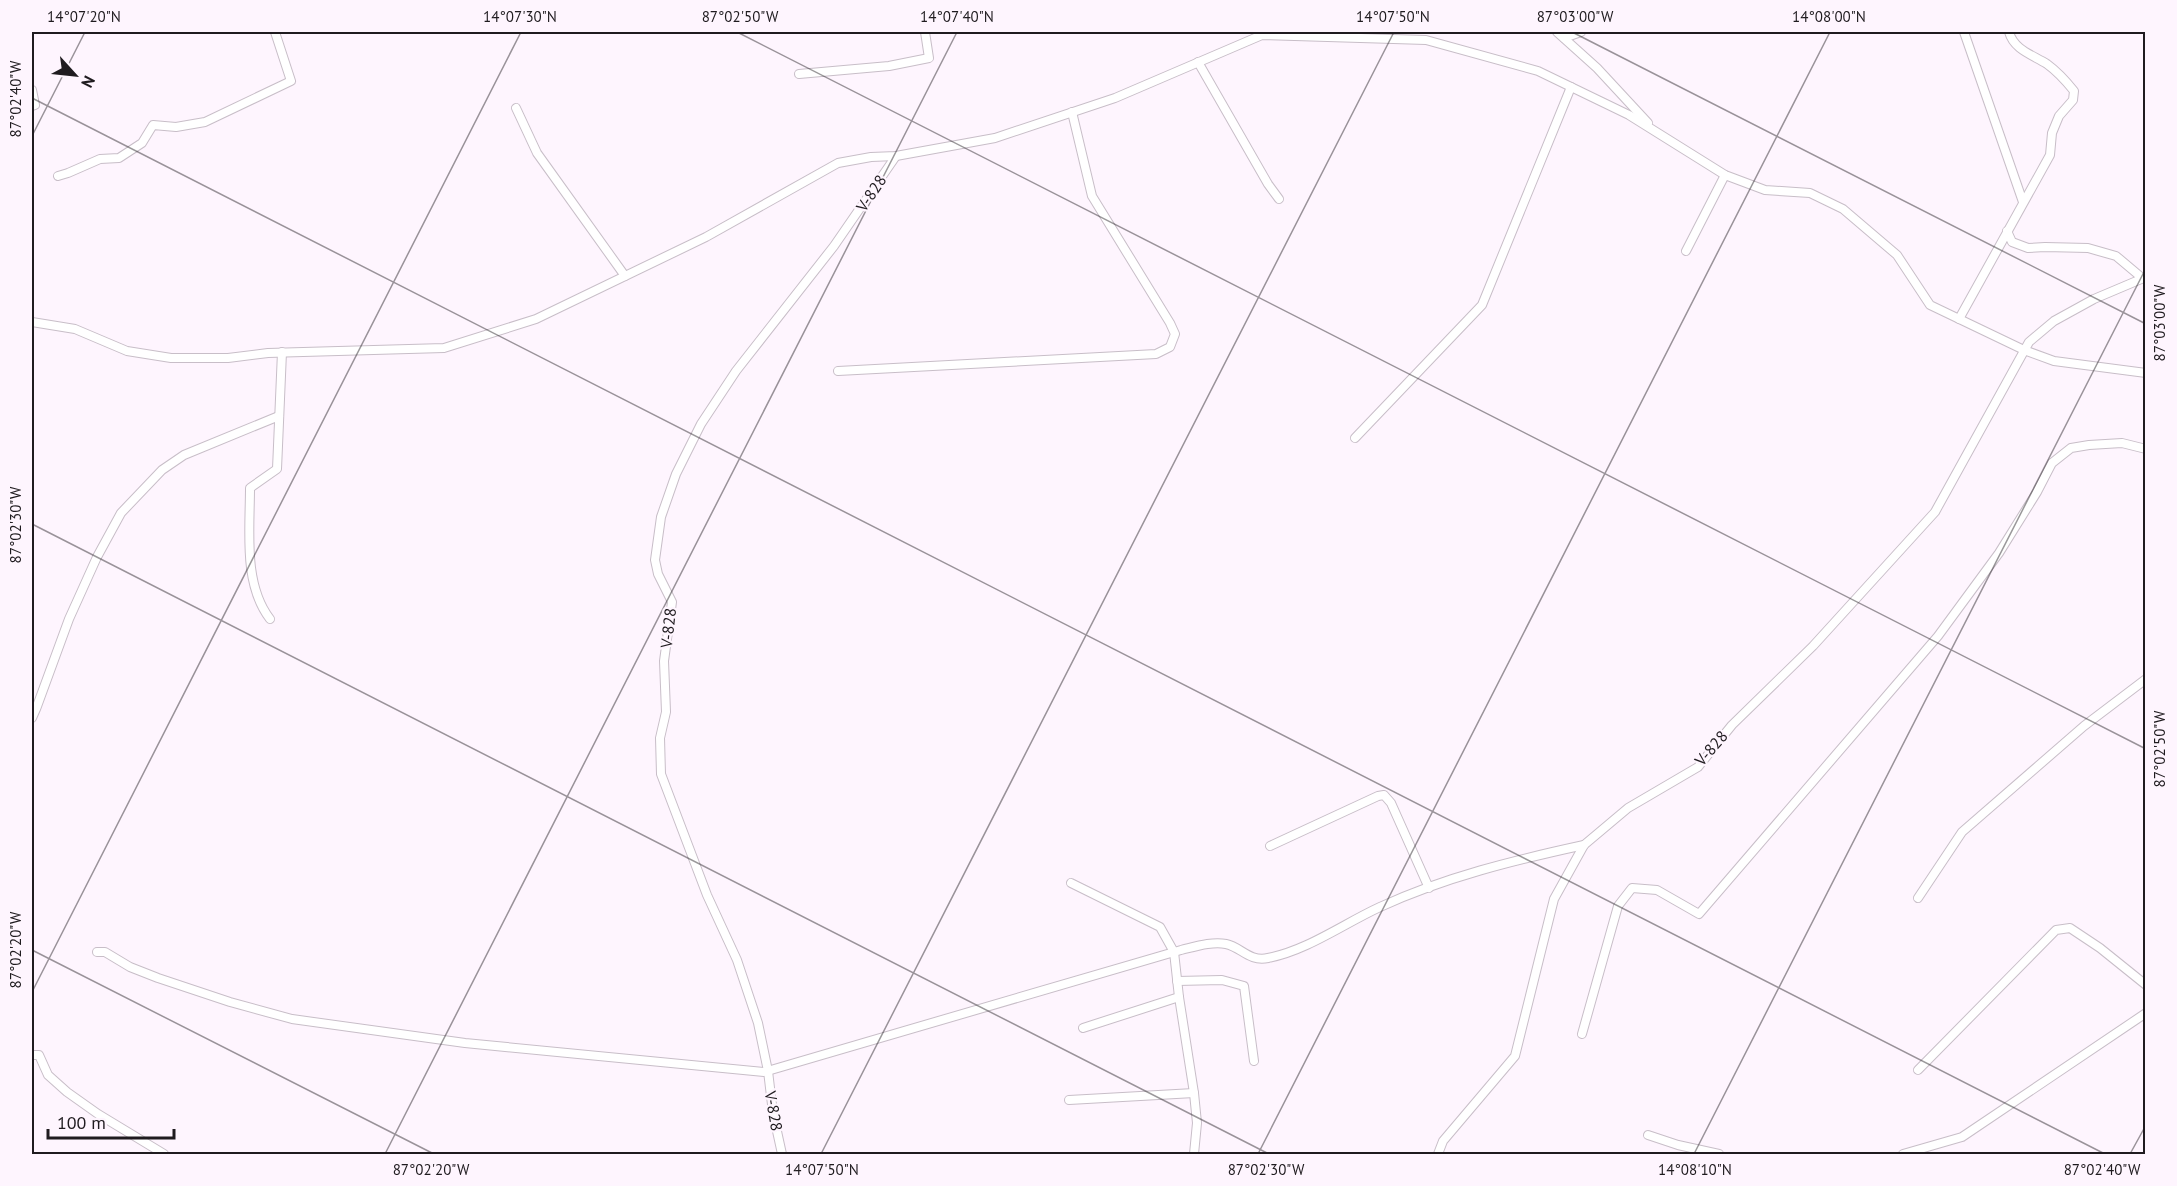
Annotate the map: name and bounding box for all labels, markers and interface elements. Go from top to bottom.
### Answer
text: 14°07'20"N [47,7,121,26]
text: 14°07'30"N [483,7,557,26]
text: 87°02'50"W [702,7,779,26]
text: 14°07'40"N [920,7,994,26]
text: 14°07'50"N [1356,7,1430,26]
text: 87°03'00"W [1537,7,1614,26]
text: 14°08'00"N [1792,7,1866,26]
north arrow [45,45,105,105]
text: 87°02'40"W [6,60,25,137]
text: N [77,73,100,91]
street label: V-828 [851,171,891,216]
text: 87°03'00"W [2150,284,2169,361]
text: 87°02'30"W [6,486,25,563]
street label: V-828 [656,607,680,650]
text: 87°02'50"W [2150,710,2169,787]
street label: V-828 [1690,726,1732,770]
text: 87°02'20"W [6,911,25,988]
street label: V-828 [760,1089,787,1133]
scale bar [48,1102,174,1140]
text: 100 m [57,1111,106,1134]
text: 87°02'20"W [393,1160,470,1179]
text: 14°07'50"N [785,1160,859,1179]
text: 87°02'30"W [1228,1160,1305,1179]
text: 14°08'10"N [1658,1160,1732,1179]
text: 87°02'40"W [2064,1160,2141,1179]

